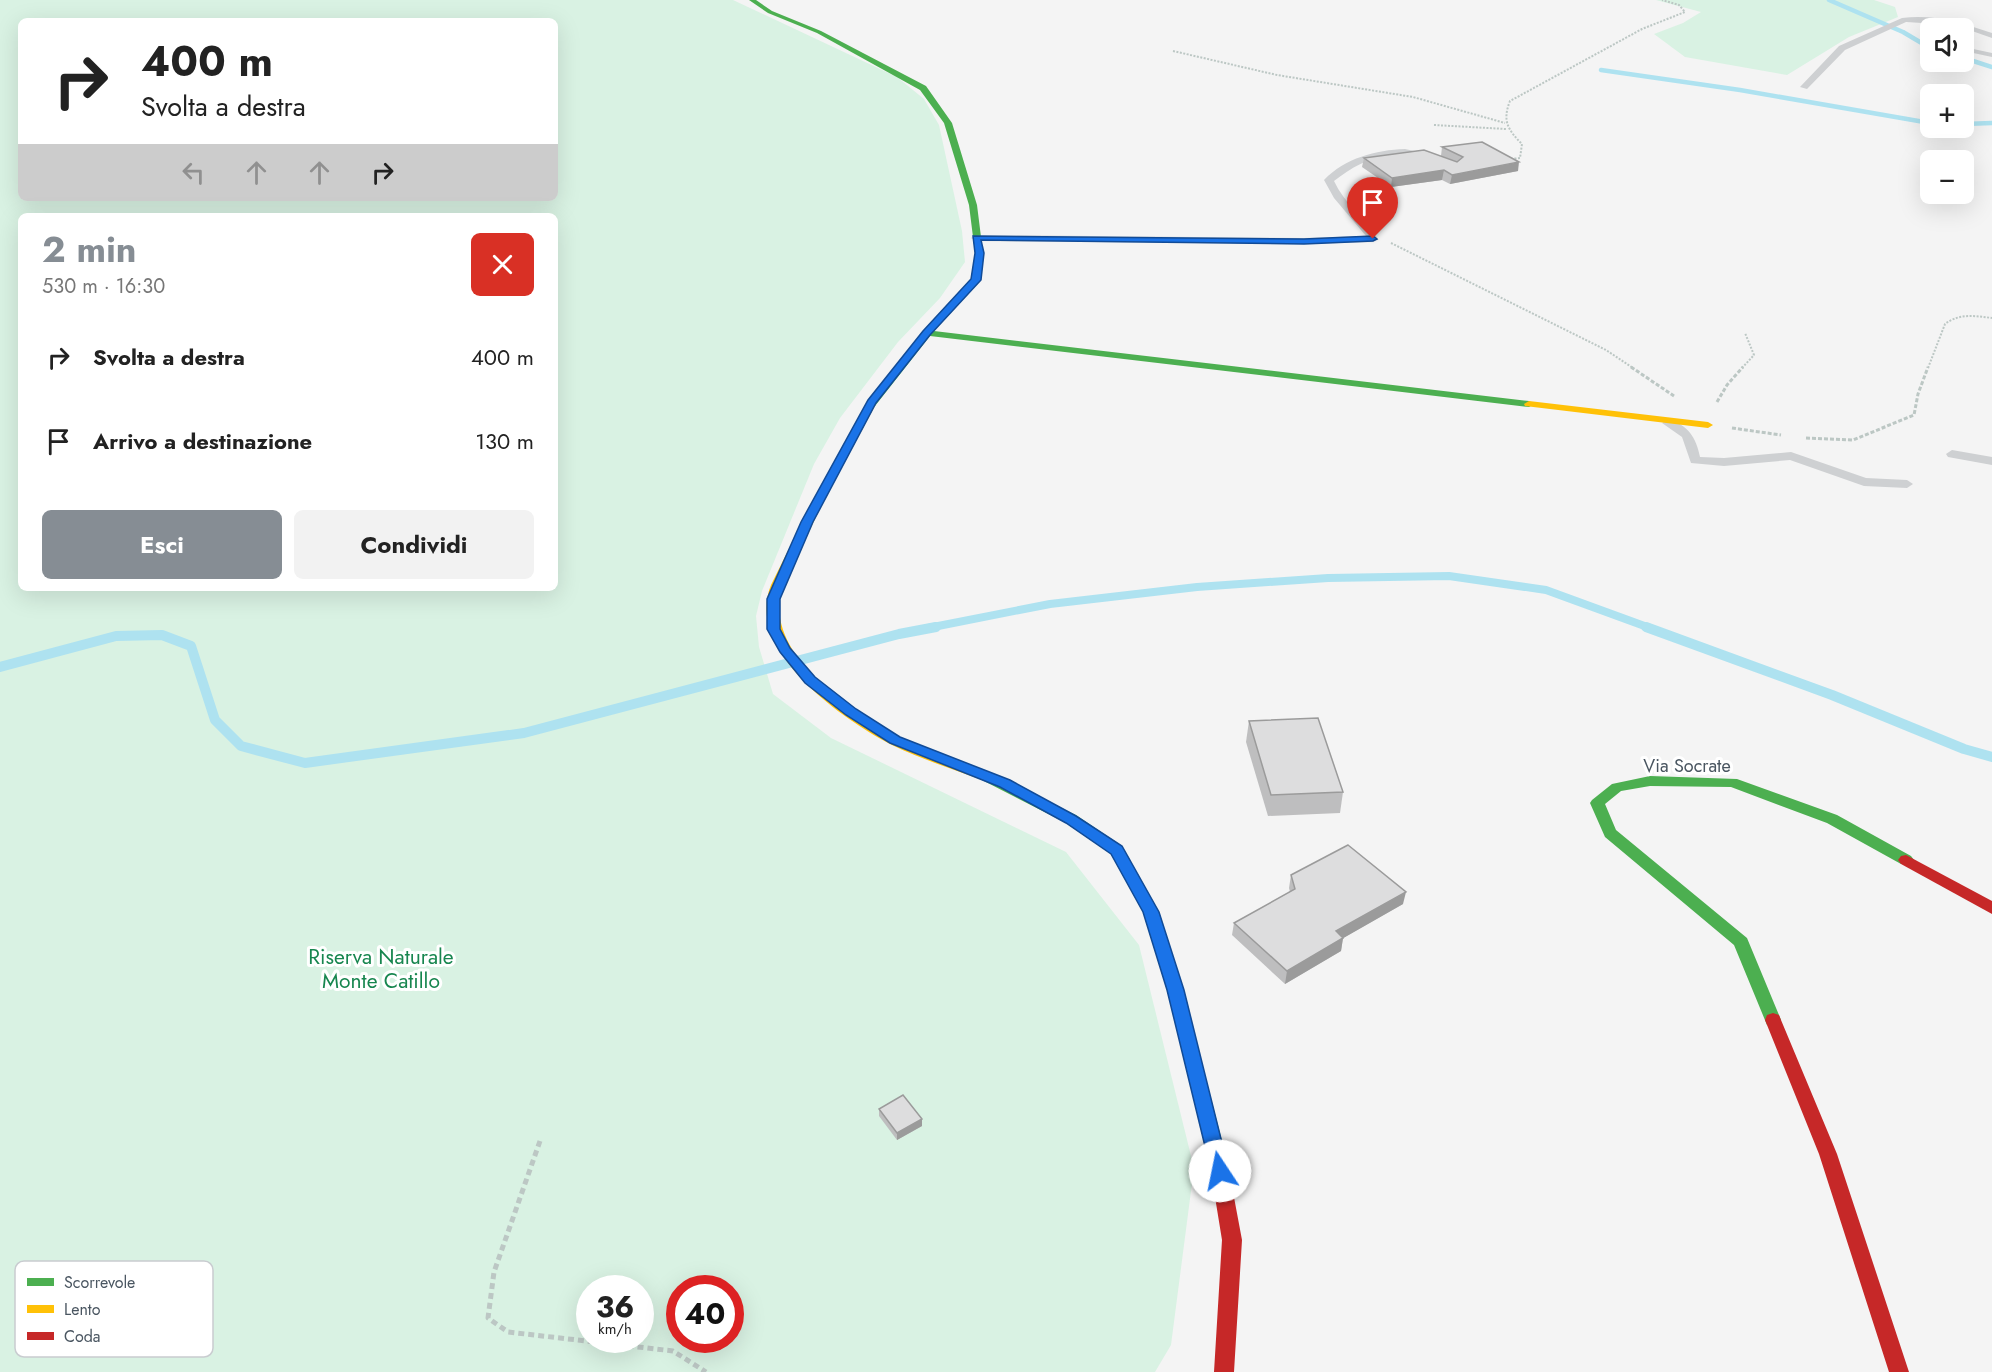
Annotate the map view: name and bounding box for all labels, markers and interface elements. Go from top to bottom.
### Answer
map controls [1920,18,1974,204]
button: sound [1920,18,1974,72]
text: 400 m [141,31,273,92]
icon: right [42,42,120,120]
button: + [1920,84,1974,138]
text: Svolta a destra [141,87,306,126]
button: − [1920,150,1974,204]
icon: left [177,156,210,189]
icon: ahead [240,156,273,189]
icon: ahead [303,156,336,189]
icon: right [366,156,399,189]
pin [1347,177,1398,239]
icon: arrive [1356,186,1389,219]
text: 2 min [42,223,137,275]
button: close [471,233,534,296]
text: 530 m · 16:30 [42,272,165,301]
icon: right [42,341,75,374]
text: Svolta a destra [93,341,245,373]
text: 400 m [471,341,534,373]
icon: arrive [42,425,75,458]
text: Arrivo a destinazione [93,425,312,457]
text: 130 m [475,425,534,457]
button: Esci [42,510,282,579]
button: Condividi [294,510,534,579]
street label: Via Socrate [1643,753,1731,779]
park label: Riserva Naturale Monte Catillo [308,942,454,996]
position arrow [1188,1139,1252,1203]
legend [15,1261,213,1357]
text: Scorrevole [64,1271,135,1294]
speed limit sign: 40 [666,1275,744,1353]
text: 36 [596,1285,634,1328]
text: Lento [64,1298,101,1321]
text: km/h [598,1318,632,1340]
text: Coda [64,1325,101,1348]

